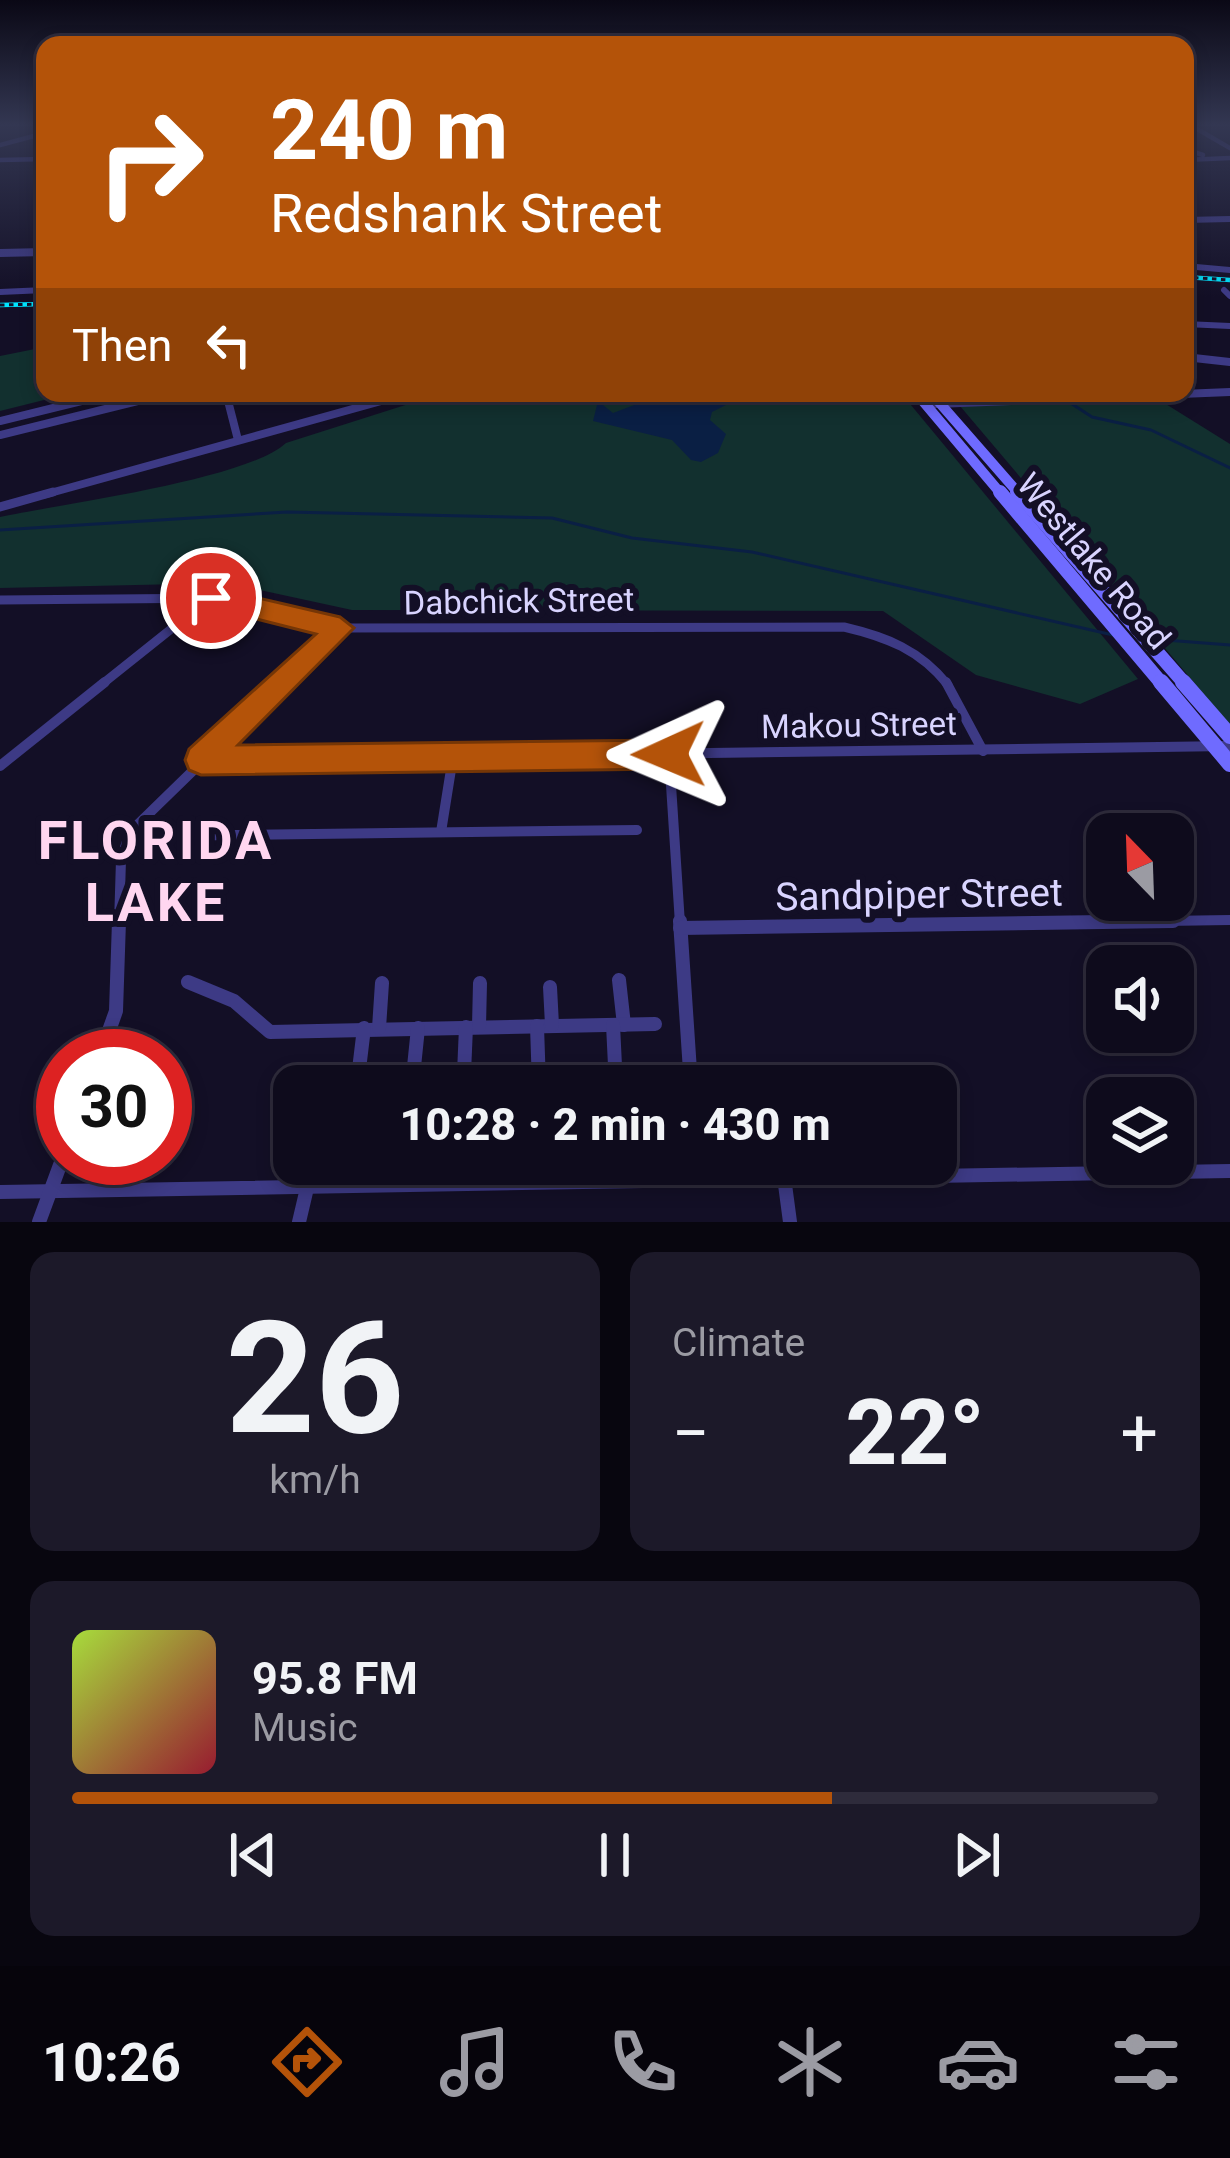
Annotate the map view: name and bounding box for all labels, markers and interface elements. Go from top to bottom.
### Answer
text: 240 m [270,81,508,180]
icon: right [72,84,228,240]
text: Redshank Street [270,182,662,245]
icon: left [196,312,262,378]
text: Then [72,319,172,372]
street label: Westlake Road [1009,465,1179,657]
pin [160,547,262,649]
icon: arrive [178,565,244,631]
street label: Dabchick Street [403,579,635,623]
position arrow [606,691,732,817]
street label: Makou Street [761,704,957,746]
district label: FLORIDA LAKE [38,809,274,934]
north arrow [1086,813,1194,921]
map controls [1086,813,1194,1185]
street label: Sandpiper Street [775,869,1063,921]
button: sound [1086,945,1194,1053]
speed limit sign: 30 [36,1029,192,1185]
button: layers [1086,1077,1194,1185]
text: 10:28 · 2 min · 430 m [399,1098,831,1151]
text: 26 [225,1287,405,1470]
text: Climate [672,1320,805,1366]
text: 22° [846,1381,985,1486]
text: − [672,1395,710,1472]
text: + [1121,1395,1158,1472]
text: km/h [269,1457,361,1503]
text: 95.8 FM [252,1652,418,1705]
text: Music [252,1705,358,1751]
icon: previous [220,1822,286,1888]
icon: pause [582,1822,648,1888]
icon: next [944,1822,1010,1888]
icon: directions [265,2020,349,2104]
icon: music [433,2020,517,2104]
icon: phone [601,2020,685,2104]
icon: climate [768,2020,852,2104]
icon: car [936,2020,1020,2104]
icon: filters [1104,2020,1188,2104]
text: 10:26 [42,2031,181,2094]

